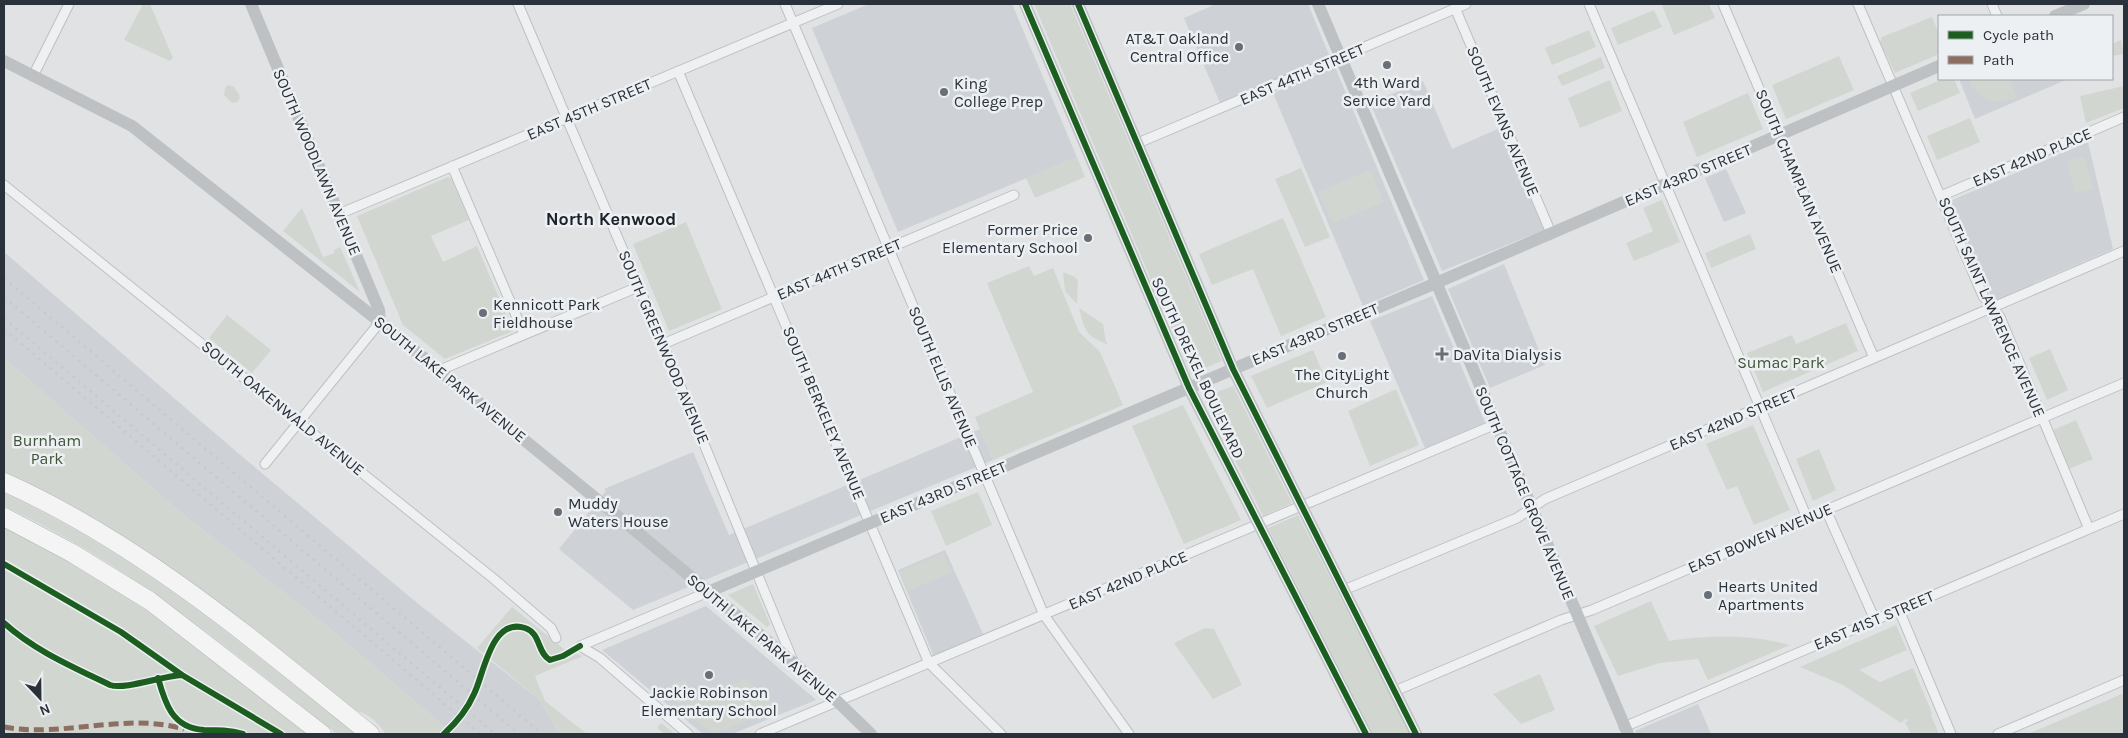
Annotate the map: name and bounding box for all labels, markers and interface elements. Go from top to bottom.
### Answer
legend [1938,15,2113,80]
text: Cycle path [1983,26,2054,44]
place label: AT&T Oakland Central Office [1125,29,1229,66]
street label: EAST 44TH STREET [1237,39,1367,109]
marker: AT&T Oakland Central Office [1233,41,1245,53]
street label: SOUTH EVANS AVENUE [1463,43,1543,199]
text: Path [1983,51,2014,69]
marker: 4th Ward Service Yard [1381,59,1393,71]
street label: SOUTH WOODLAWN AVENUE [269,66,365,258]
place label: 4th Ward Service Yard [1343,73,1431,110]
street label: EAST 45TH STREET [524,74,654,144]
place label: King College Prep [954,74,1043,111]
marker: King College Prep [938,86,950,98]
street label: SOUTH CHAMPLAIN AVENUE [1752,86,1846,276]
street label: EAST 42ND PLACE [1970,123,2094,191]
street label: EAST 43RD STREET [1622,140,1754,210]
street label: SOUTH SAINT LAWRENCE AVENUE [1935,194,2049,420]
district label: North Kenwood [546,208,676,230]
place label: Former Price Elementary School [942,220,1078,257]
marker: Former Price Elementary School [1082,232,1094,244]
street label: EAST 44TH STREET [774,234,904,304]
street label: SOUTH GREENWOOD AVENUE [615,247,713,447]
street label: SOUTH DREXEL BOULEVARD [1148,274,1248,462]
place label: Kennicott Park Fieldhouse [493,295,600,332]
street label: EAST 43RD STREET [1249,299,1381,369]
street label: SOUTH ELLIS AVENUE [905,303,981,451]
marker: Kennicott Park Fieldhouse [477,307,489,319]
street label: SOUTH LAKE PARK AVENUE [370,312,530,446]
street label: SOUTH BERKELEY AVENUE [779,323,869,503]
street label: SOUTH OAKENWALD AVENUE [198,336,368,480]
place label: DaVita Dialysis [1453,345,1562,364]
marker: DaVita Dialysis [1435,347,1449,361]
marker: The CityLight Church [1336,350,1348,362]
park label: Sumac Park [1737,353,1825,372]
place label: The CityLight Church [1295,365,1389,402]
street label: SOUTH COTTAGE GROVE AVENUE [1471,383,1579,603]
street label: EAST 42ND STREET [1666,384,1800,454]
park label: Burnham Park [13,431,81,468]
street label: EAST 43RD STREET [877,457,1009,527]
place label: Muddy Waters House [568,494,669,531]
street label: EAST BOWEN AVENUE [1685,499,1835,577]
marker: Muddy Waters House [552,506,564,518]
street label: EAST 42ND PLACE [1066,546,1190,614]
street label: SOUTH LAKE PARK AVENUE [683,570,841,706]
place label: Hearts United Apartments [1718,577,1818,614]
street label: EAST 41ST STREET [1811,586,1937,654]
marker: Hearts United Apartments [1702,589,1714,601]
marker: Jackie Robinson Elementary School [703,669,715,681]
north arrow [15,673,65,723]
place label: Jackie Robinson Elementary School [641,683,777,720]
text: N [37,700,53,719]

